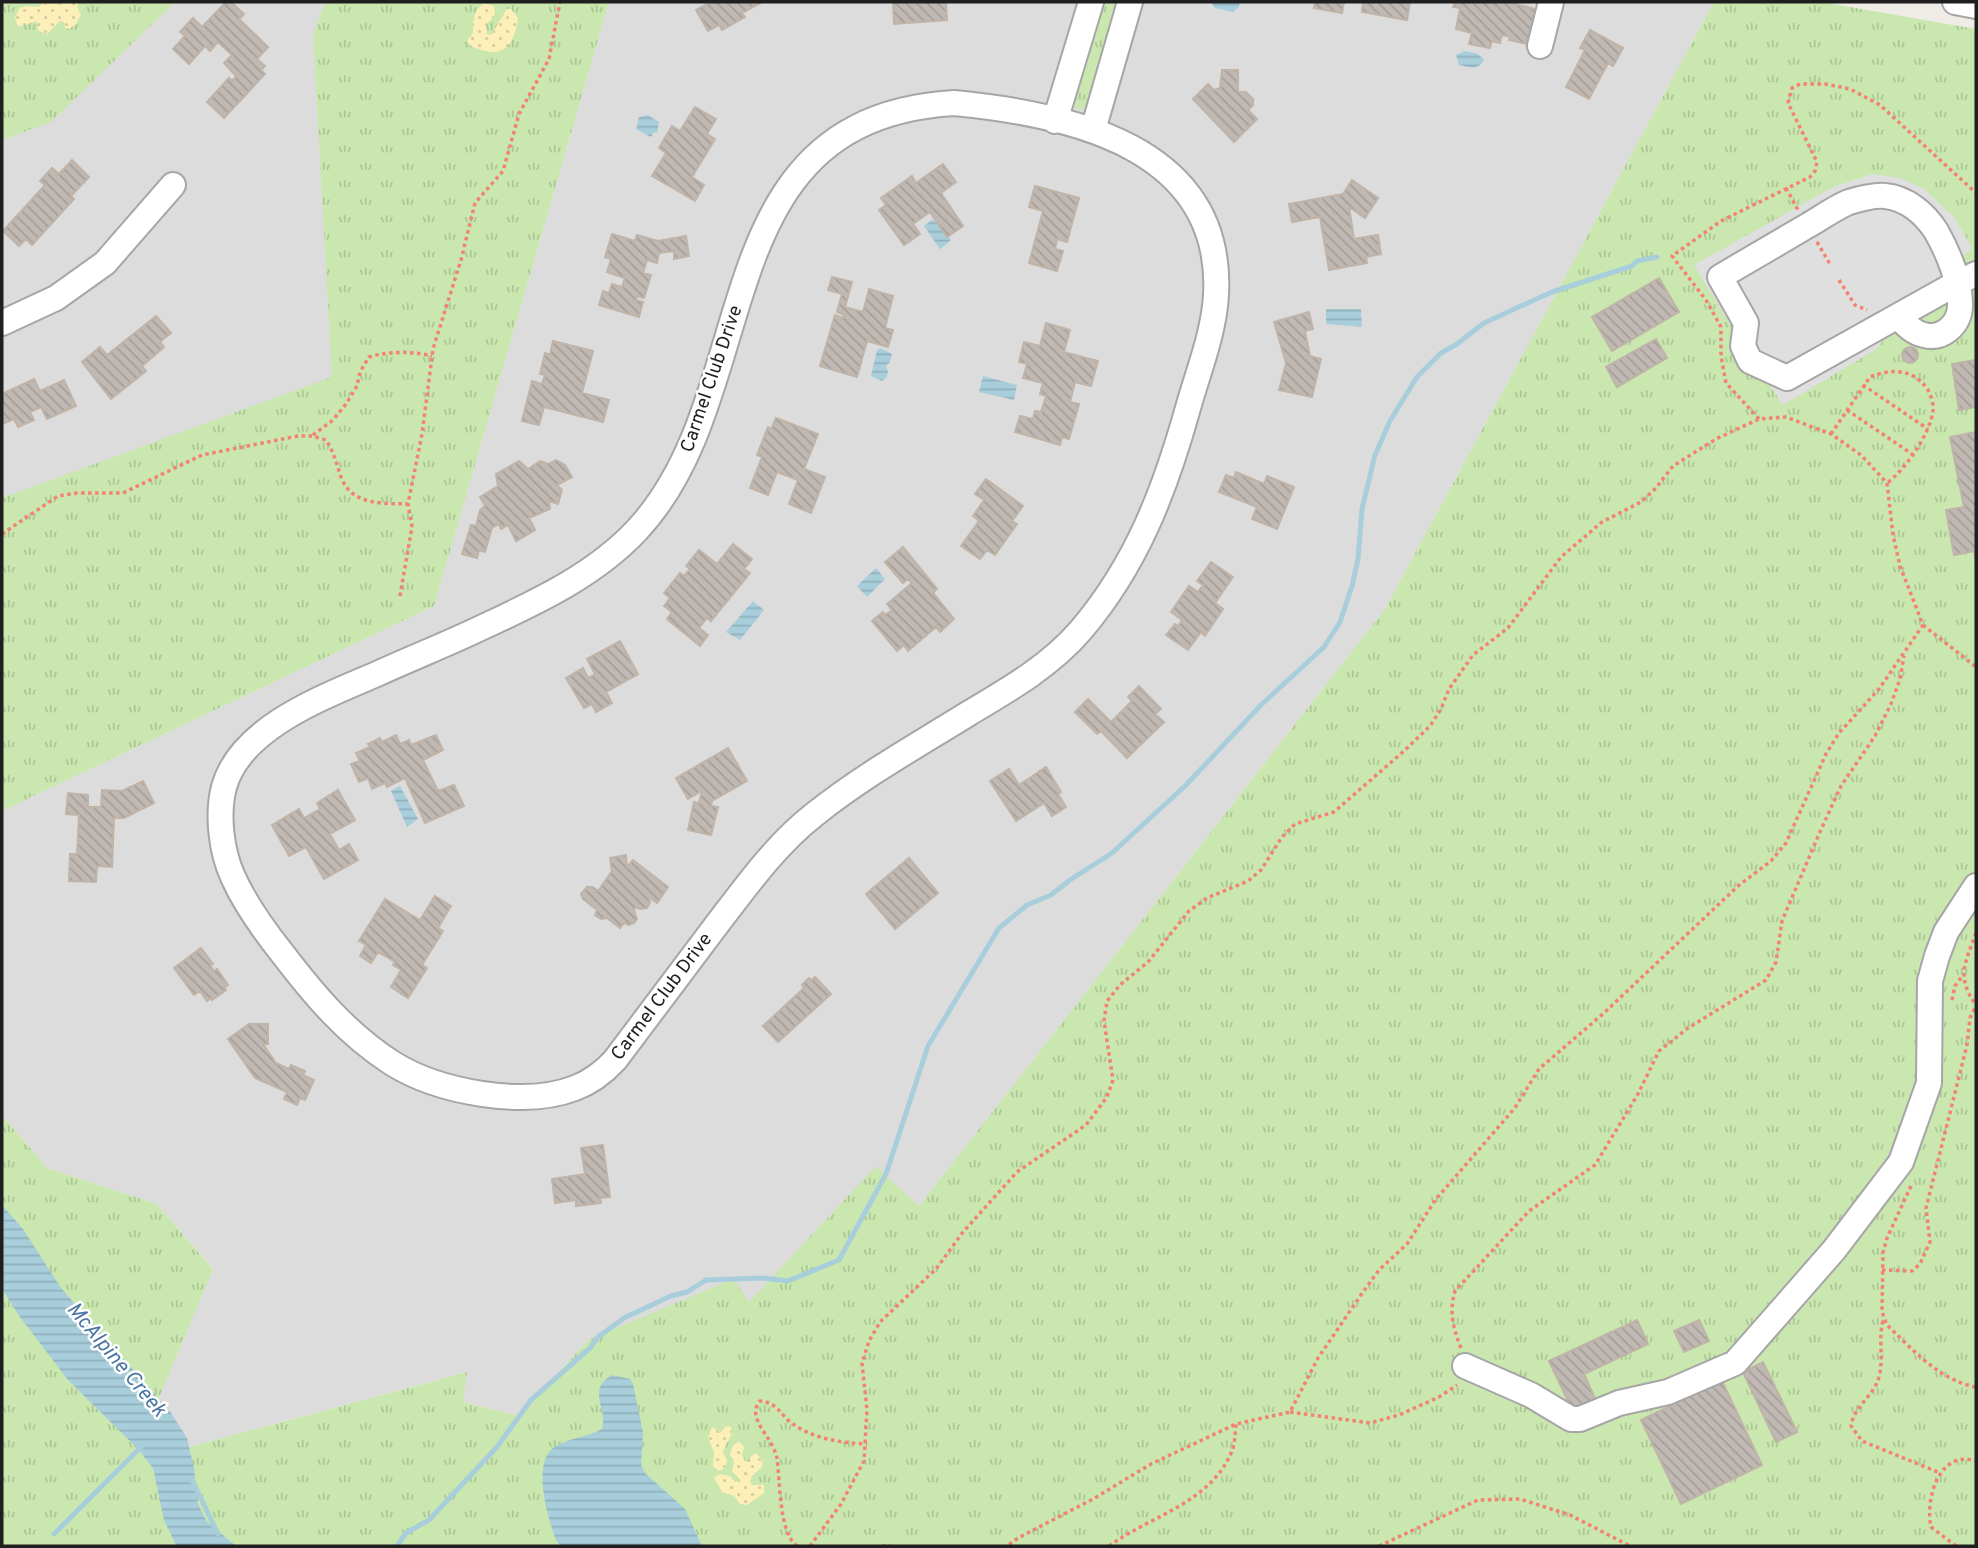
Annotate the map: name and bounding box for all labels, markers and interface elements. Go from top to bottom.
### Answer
street label: Carmel Club Drive [676,302,748,456]
street label: Carmel Club Drive [606,928,718,1066]
water label: McAlpine Creek [60,1297,172,1423]

